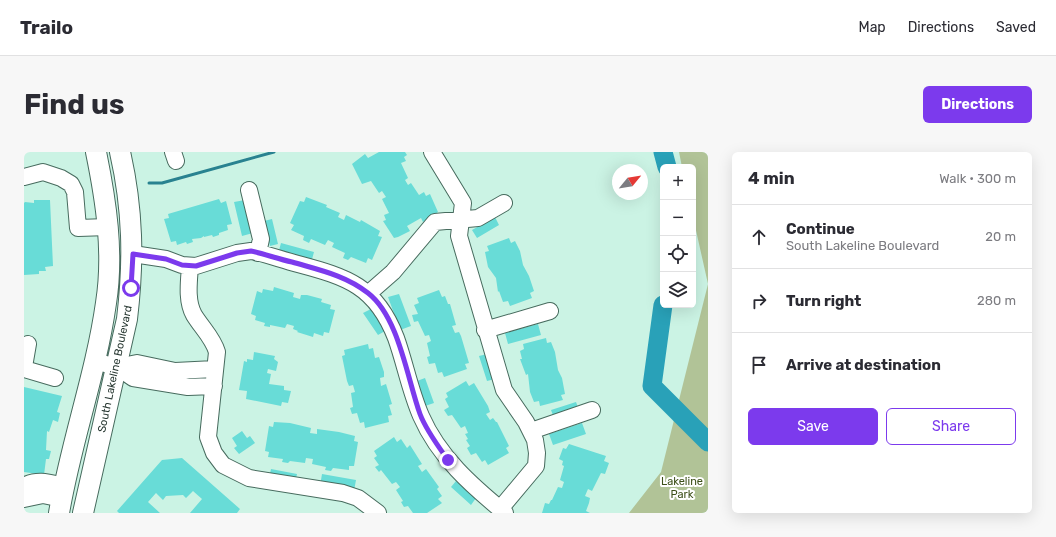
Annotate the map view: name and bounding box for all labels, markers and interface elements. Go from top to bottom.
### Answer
text: Trailo [20,16,73,39]
text: Map [859,19,886,36]
text: Directions [908,19,974,36]
text: Saved [996,19,1036,36]
button: Directions [923,86,1032,123]
text: Find us [24,88,124,121]
north arrow [612,164,648,200]
map controls [660,164,696,308]
button: + [660,164,696,200]
text: 4 min [748,168,795,188]
text: Walk · 300 m [939,171,1016,186]
button: − [660,200,696,236]
text: Continue [786,220,855,238]
icon: ahead [748,226,770,248]
text: 20 m [985,229,1016,244]
button: locate [660,236,696,272]
text: South Lakeline Boulevard [786,238,939,253]
button: layers [660,272,696,308]
route start [122,279,140,297]
icon: right [748,290,770,312]
text: Turn right [786,292,861,310]
text: 280 m [977,293,1016,308]
street label: South Lakeline Boulevard [95,304,135,434]
icon: arrive [748,354,770,376]
text: Arrive at destination [786,356,941,374]
button: Save [748,408,878,445]
button: Share [886,408,1016,445]
route end [439,451,457,469]
park label: Lakeline Park [661,475,703,501]

